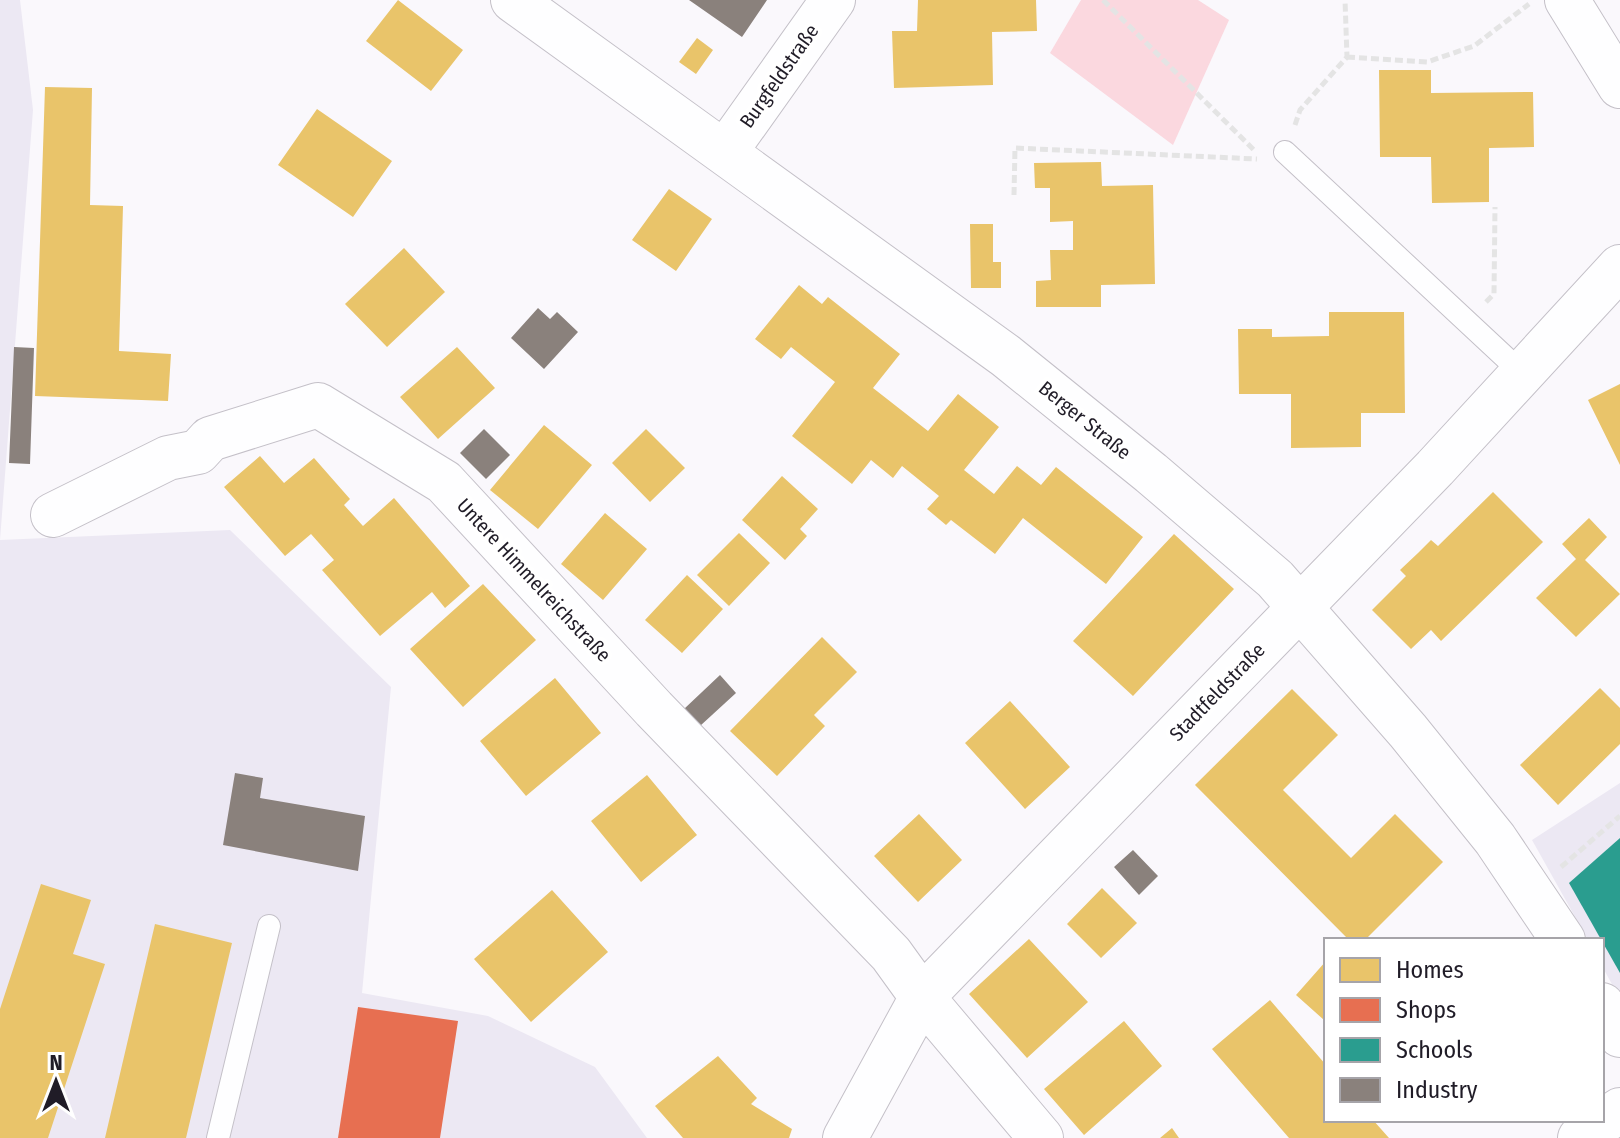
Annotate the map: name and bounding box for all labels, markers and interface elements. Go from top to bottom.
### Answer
street label: Burgfeldstraße [734,20,824,132]
street label: Berger Straße [1034,376,1136,464]
street label: Untere Himmelreichstraße [452,493,616,667]
street label: Stadtfeldstraße [1164,638,1270,746]
legend [1324,938,1604,1122]
text: Homes [1396,956,1464,984]
text: Shops [1396,996,1456,1024]
text: Schools [1396,1036,1473,1064]
north arrow [16,1042,96,1122]
text: N [49,1049,63,1076]
text: Industry [1396,1076,1478,1104]

